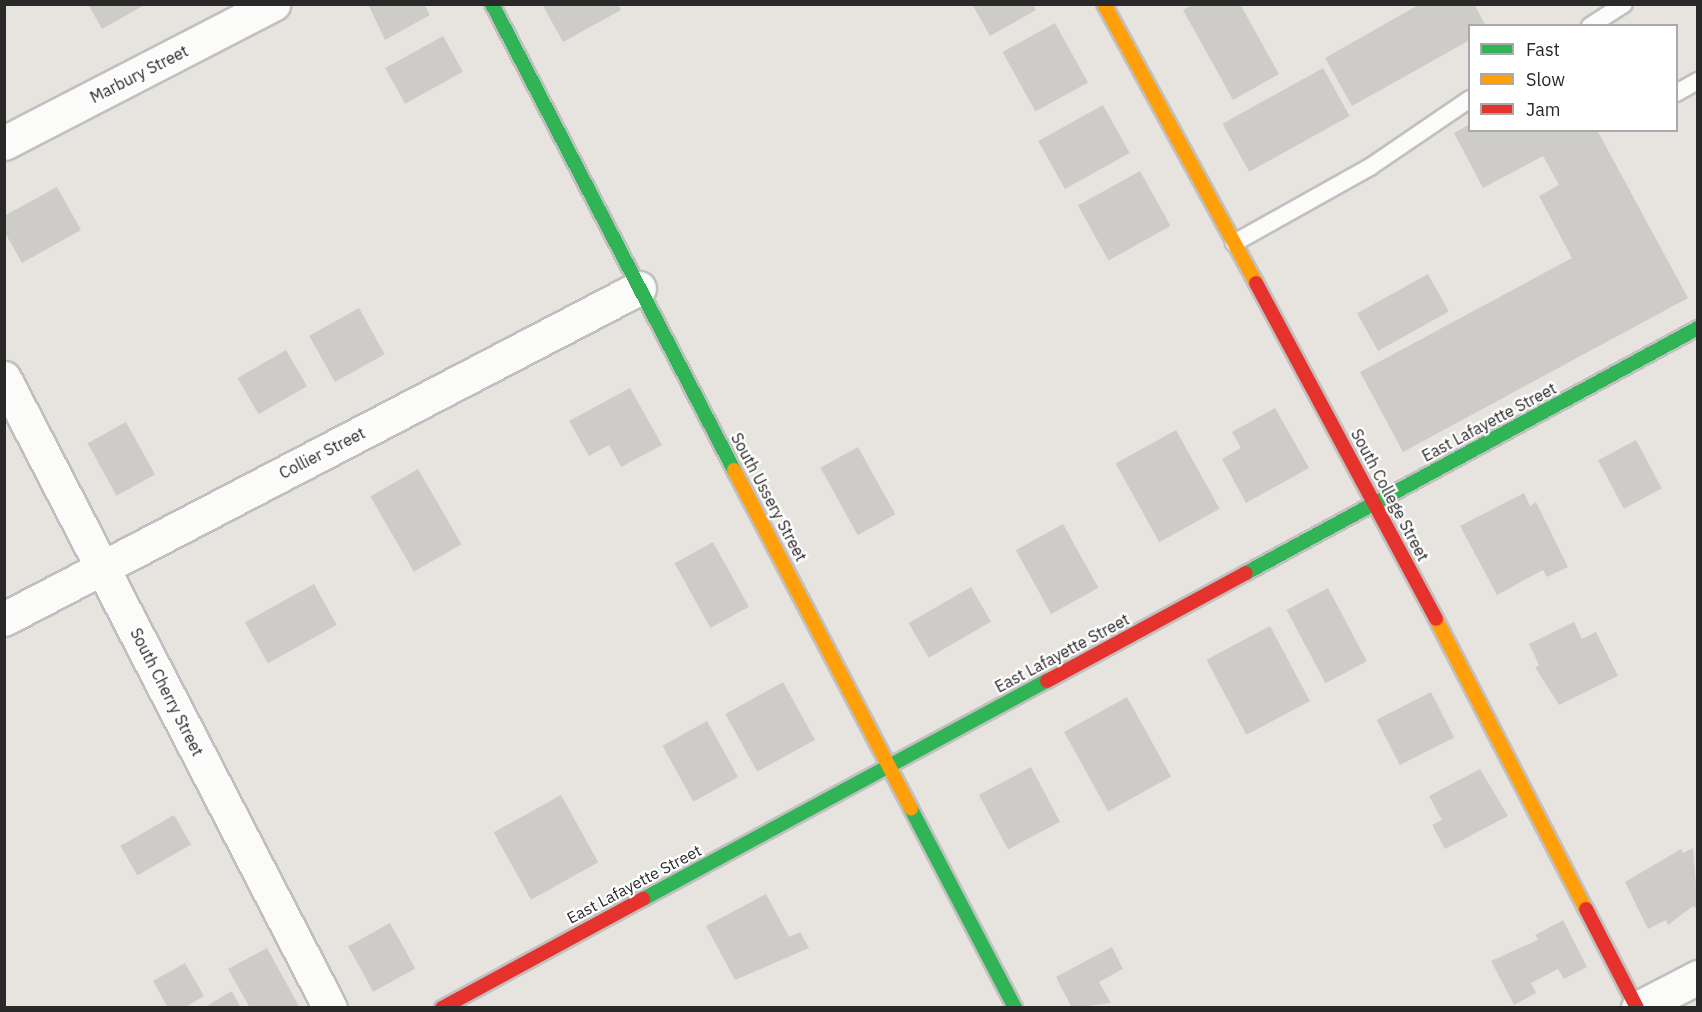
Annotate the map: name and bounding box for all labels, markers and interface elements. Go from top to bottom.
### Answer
legend [1468,24,1678,132]
text: Fast [1526,38,1560,61]
street label: Marbury Street [87,41,191,107]
text: Slow [1526,68,1565,91]
text: Jam [1526,98,1561,121]
street label: East Lafayette Street [1419,378,1559,466]
street label: Collier Street [276,423,368,483]
street label: South College Street [1347,426,1433,564]
street label: South Ussery Street [727,430,811,564]
street label: East Lafayette Street [992,609,1132,697]
street label: South Cherry Street [126,625,208,759]
street label: East Lafayette Street [564,840,704,928]

